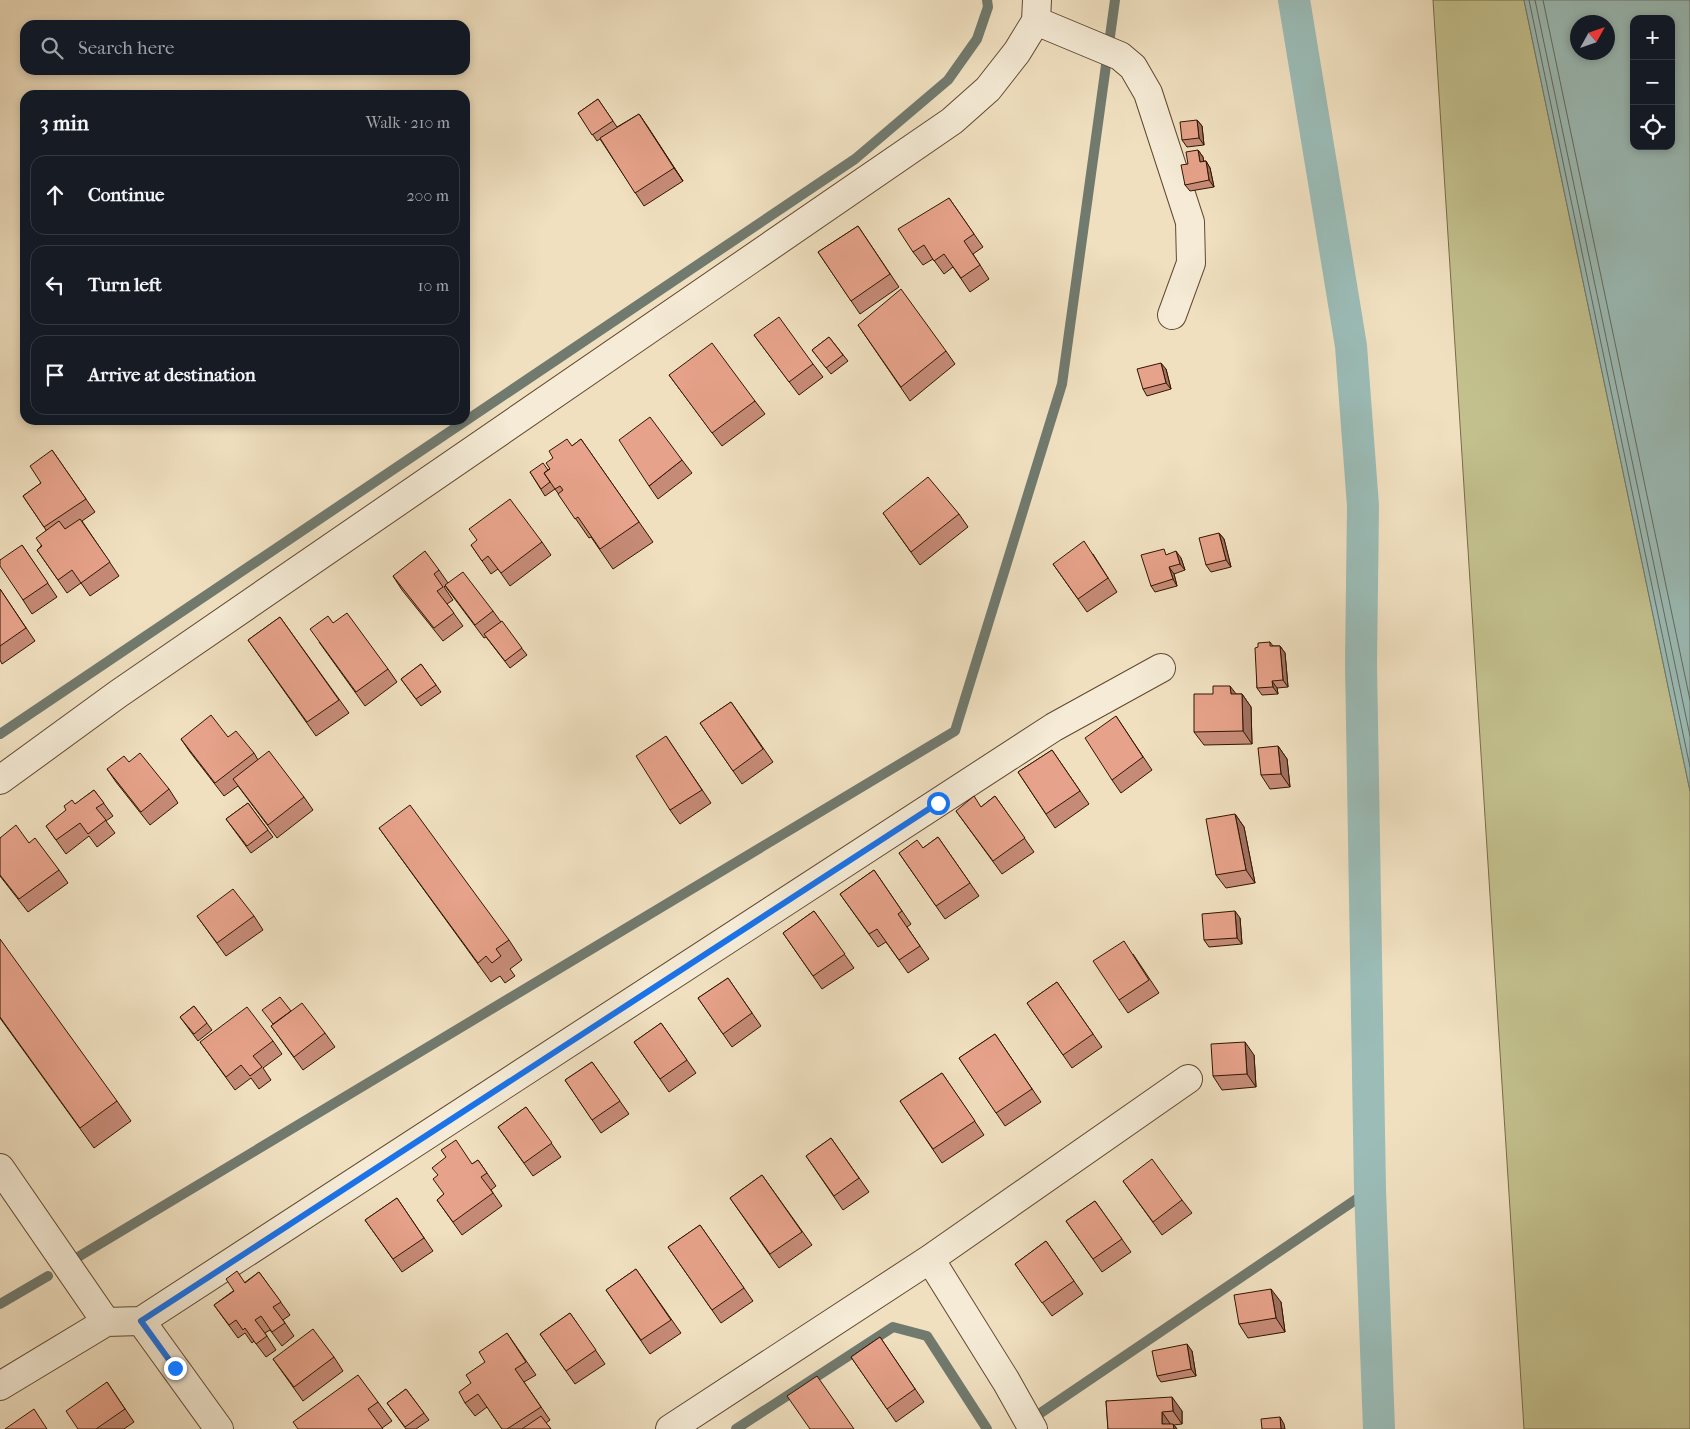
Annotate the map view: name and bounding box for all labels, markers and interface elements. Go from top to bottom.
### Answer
north arrow [1570,15,1615,60]
map controls [1630,15,1675,150]
button: + [1630,15,1675,60]
search box [20,20,470,75]
icon: search [38,34,66,62]
text: Search here [78,37,174,59]
button: − [1630,60,1675,105]
button: locate [1630,105,1675,150]
text: 3 min [40,111,89,135]
text: Walk · 210 m [366,113,450,132]
icon: ahead [41,181,69,209]
text: Continue [88,184,164,206]
text: 200 m [406,186,449,205]
icon: left [41,271,69,299]
text: Turn left [88,274,162,296]
text: 10 m [418,276,449,295]
icon: arrive [41,361,69,389]
text: Arrive at destination [88,364,256,386]
route start [927,792,950,815]
route end [164,1357,187,1380]

